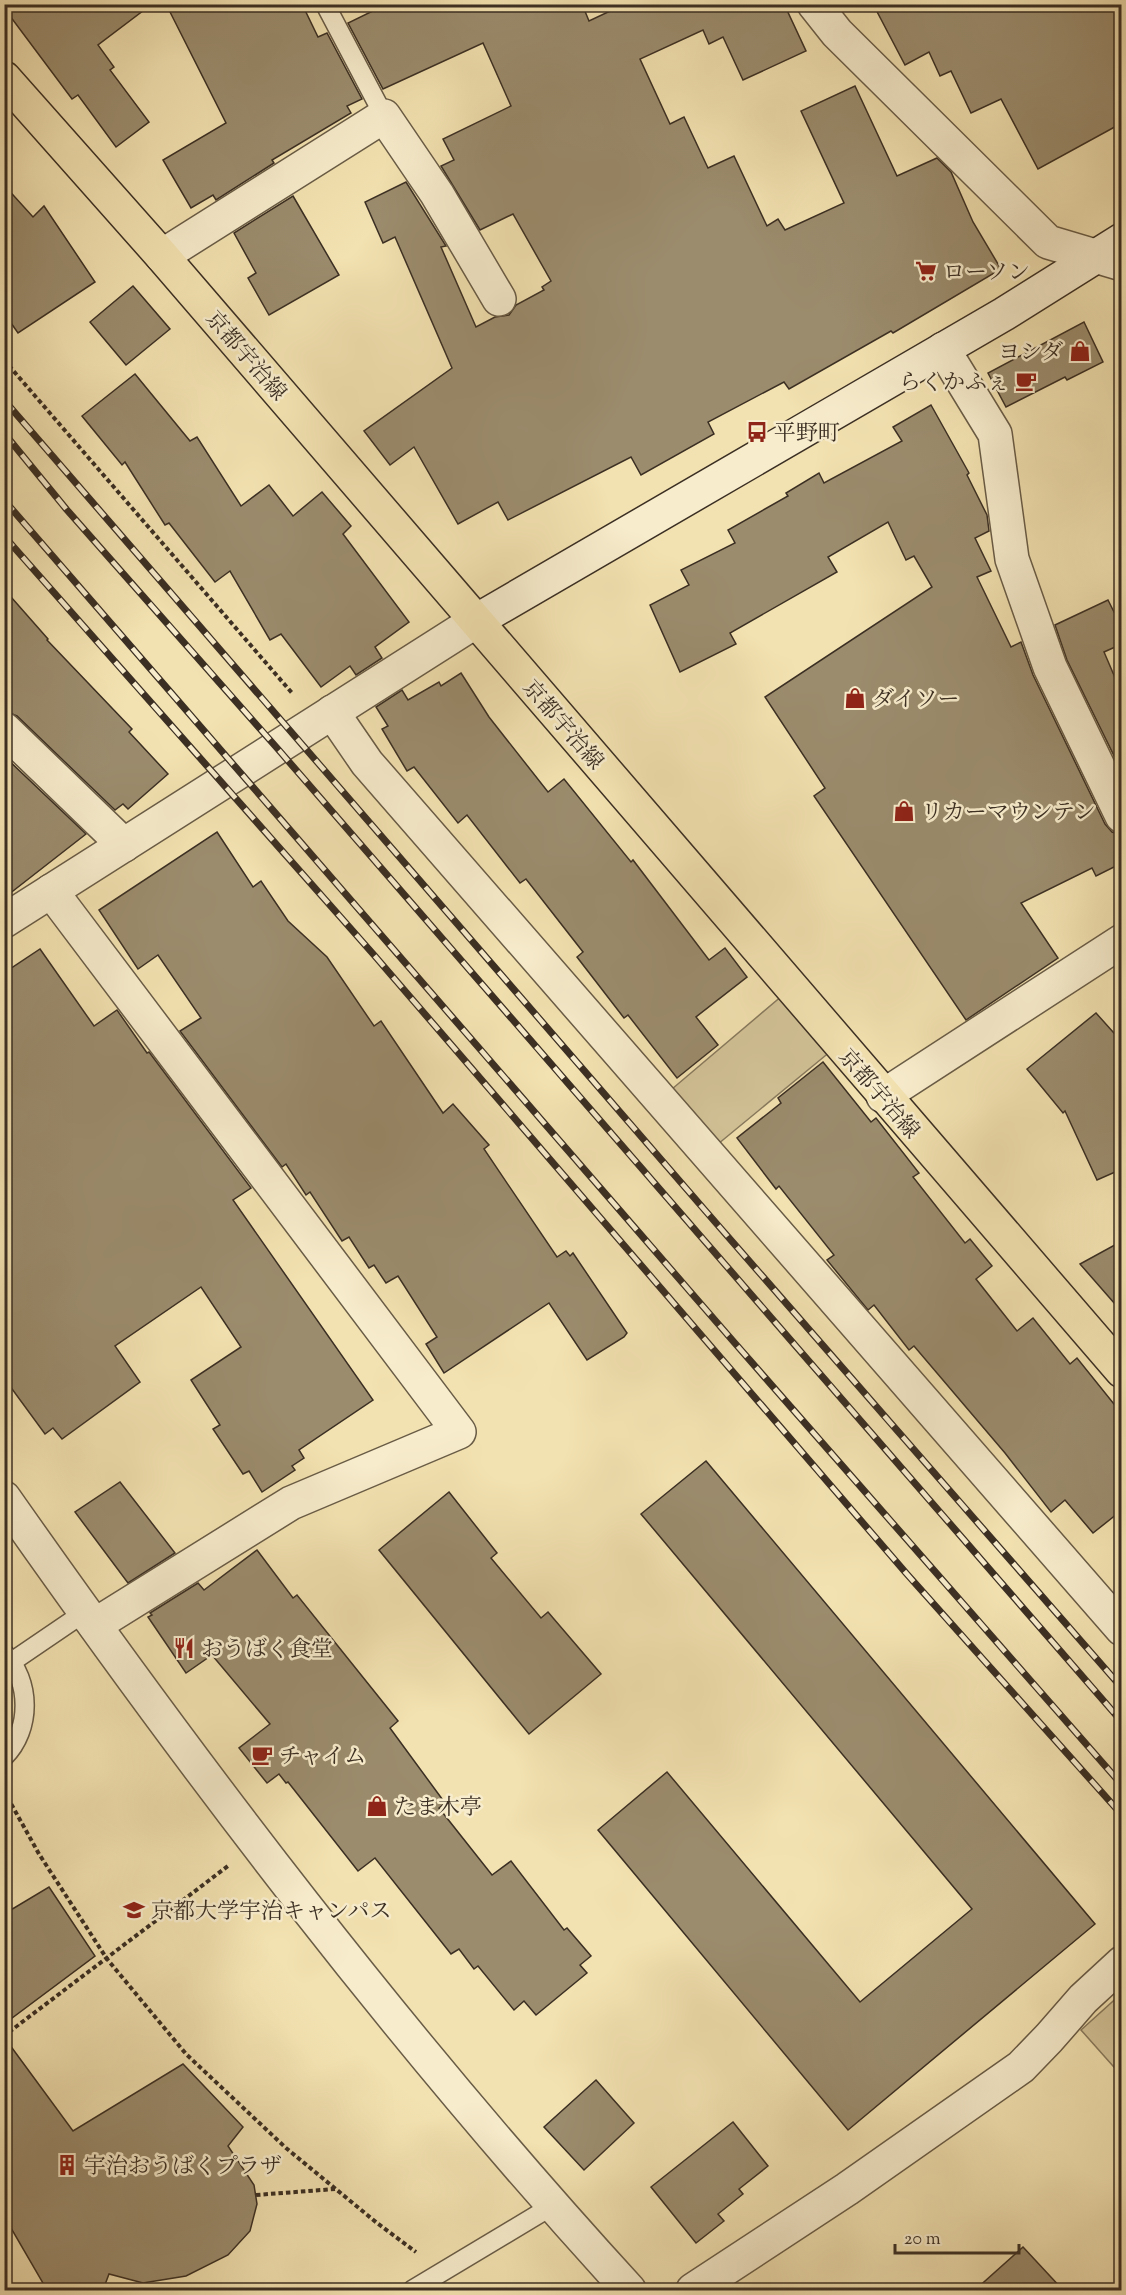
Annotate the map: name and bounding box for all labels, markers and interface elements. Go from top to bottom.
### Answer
place label: ローソン [943,258,1030,290]
supermarket icon: ローソン [914,259,938,283]
street label: 京都宇治線 [197,305,293,409]
place label: ヨシダ [998,338,1063,370]
shop icon: ヨシダ [1068,339,1092,363]
place label: らくかふぇ [899,368,1009,400]
cafe icon: らくかふぇ [1014,369,1038,393]
place label: 平野町 [774,419,840,451]
bus stop icon: 平野町 [745,420,769,444]
street label: 京都宇治線 [514,674,610,778]
place label: ダイソー [872,685,960,717]
shop icon: ダイソー [843,686,867,710]
place label: リカーマウンテン [921,798,1096,830]
shop icon: リカーマウンテン [892,799,916,823]
street label: 京都宇治線 [830,1043,926,1147]
place label: おうばく食堂 [201,1635,333,1667]
restaurant icon: おうばく食堂 [172,1636,196,1660]
place label: チャイム [279,1742,366,1774]
cafe icon: チャイム [250,1743,274,1767]
place label: たま木亭 [394,1793,482,1825]
shop icon: たま木亭 [365,1794,389,1818]
place label: 京都大学宇治キャンパス [151,1897,391,1929]
school or university icon: 京都大学宇治キャンパス [122,1898,146,1922]
place label: 宇治おうばくプラザ [84,2152,282,2184]
building icon: 宇治おうばくプラザ [55,2153,79,2177]
scale bar [895,2217,1020,2255]
text: 20 m [904,2227,941,2253]

